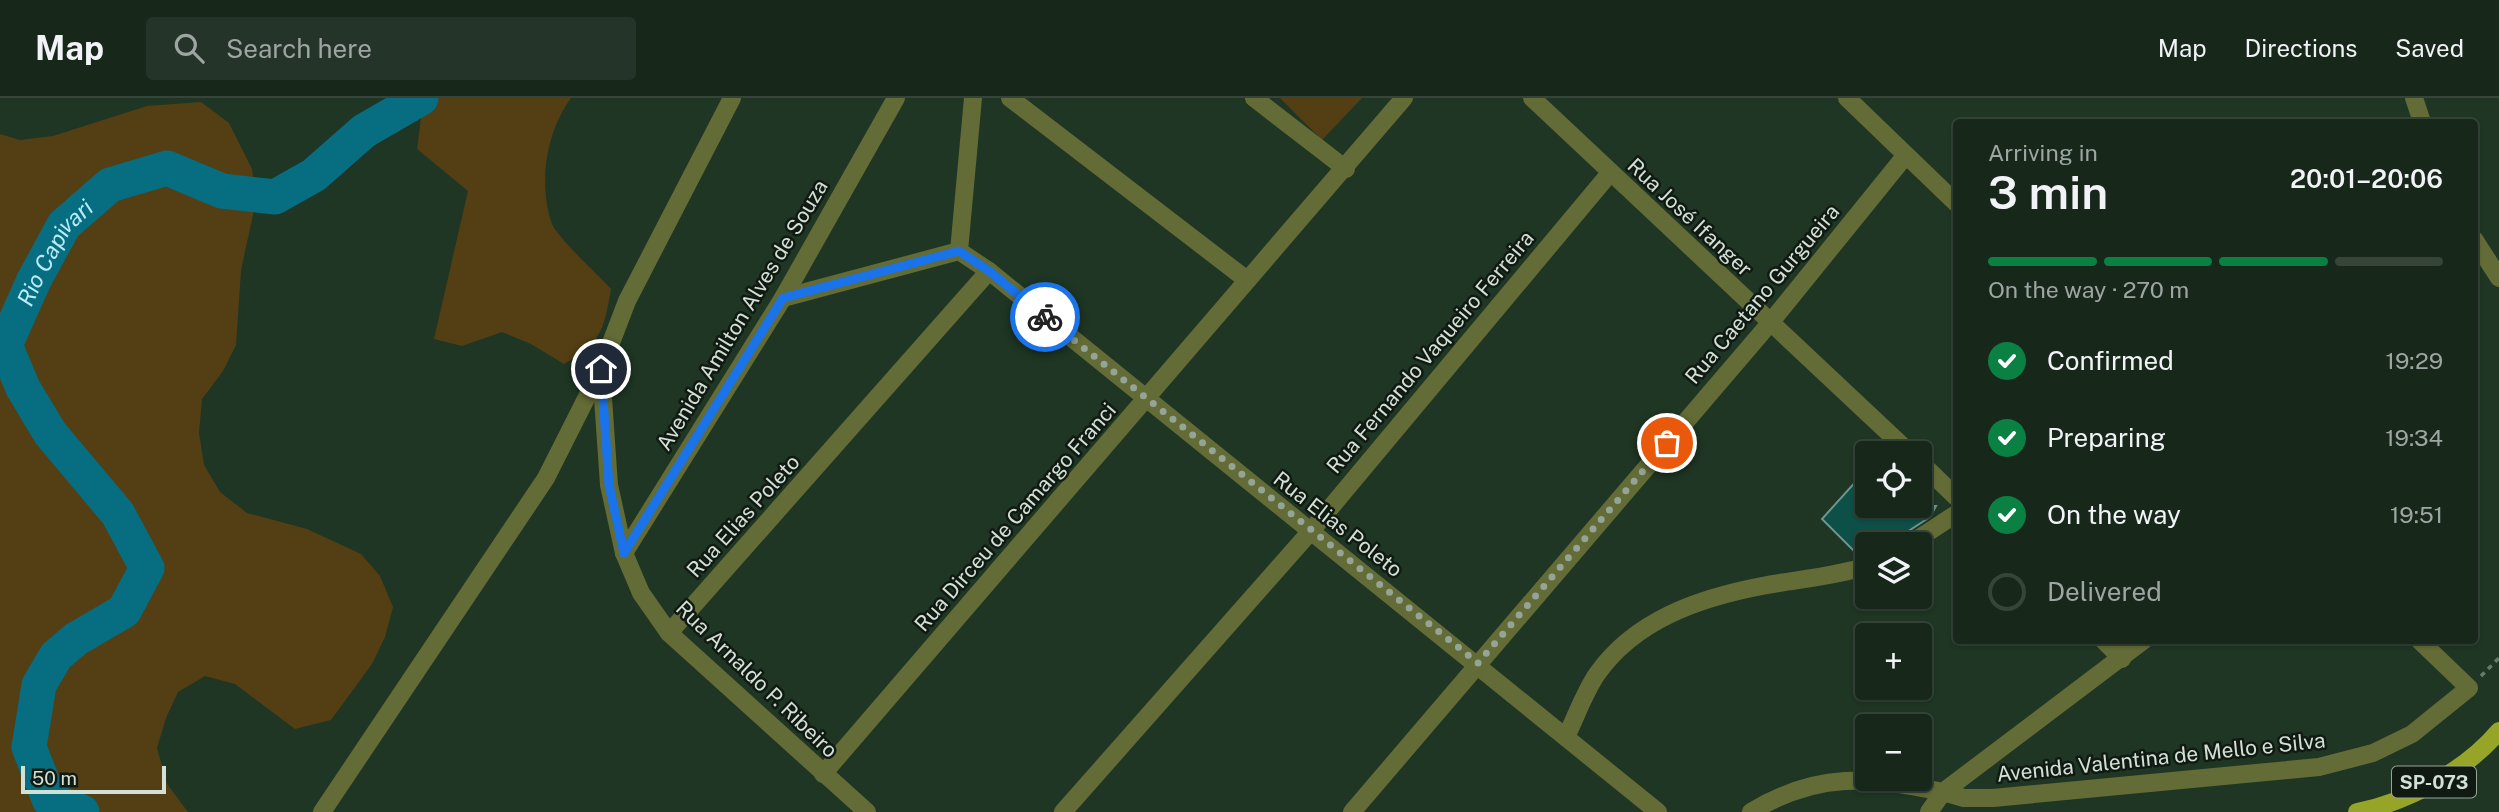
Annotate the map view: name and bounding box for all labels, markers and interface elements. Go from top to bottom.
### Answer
search box [146,17,636,80]
text: Map [35,29,104,67]
icon: search [170,29,208,67]
text: Search here [226,33,372,64]
text: Map [2158,34,2207,62]
text: Directions [2245,34,2357,62]
text: Saved [2395,34,2464,62]
text: Arriving in [1988,139,2098,166]
street label: Rua José Ifanger [1622,153,1758,281]
text: 20:01–20:06 [2290,163,2443,194]
text: 3 min [1988,165,2108,219]
street label: Avenida Amilton Alves de Souza [651,175,833,455]
water label: Rio Capivari [11,193,98,310]
street label: Rua Caetano Gurgueira [1680,199,1844,389]
street label: Rua Fernando Vaqueiro Ferreira [1321,226,1539,478]
text: On the way · 270 m [1988,276,2189,303]
courier [1010,282,1080,352]
icon: bike [1026,298,1064,336]
pin [571,339,631,399]
icon: check [1988,342,2026,380]
text: Confirmed [2047,345,2174,376]
text: 19:29 [2386,347,2443,374]
icon: home [582,350,620,388]
street label: Rua Dirceu de Camargo Franci [909,398,1121,636]
pin [1637,413,1697,473]
icon: check [1988,419,2026,457]
text: Preparing [2047,422,2166,453]
icon: bag [1648,424,1686,462]
text: 19:34 [2385,424,2443,451]
map controls [1855,441,1932,791]
button: locate [1855,441,1932,518]
street label: Rua Elias Poleto [681,450,805,582]
street label: Rua Elias Poleto [1269,466,1407,582]
icon: check [1988,496,2026,534]
text: On the way [2047,499,2181,530]
text: 19:51 [2390,501,2443,528]
button: layers [1855,532,1932,609]
text: Delivered [2047,576,2162,607]
street label: Rua Arnaldo P. Ribeiro [671,595,843,763]
button: + [1855,623,1932,700]
button: − [1855,714,1932,791]
street label: Avenida Valentina de Mello e Silva [1995,727,2327,787]
scale bar [21,763,166,795]
road number: SP-073 [2392,766,2476,797]
text: 50 m [32,767,77,789]

